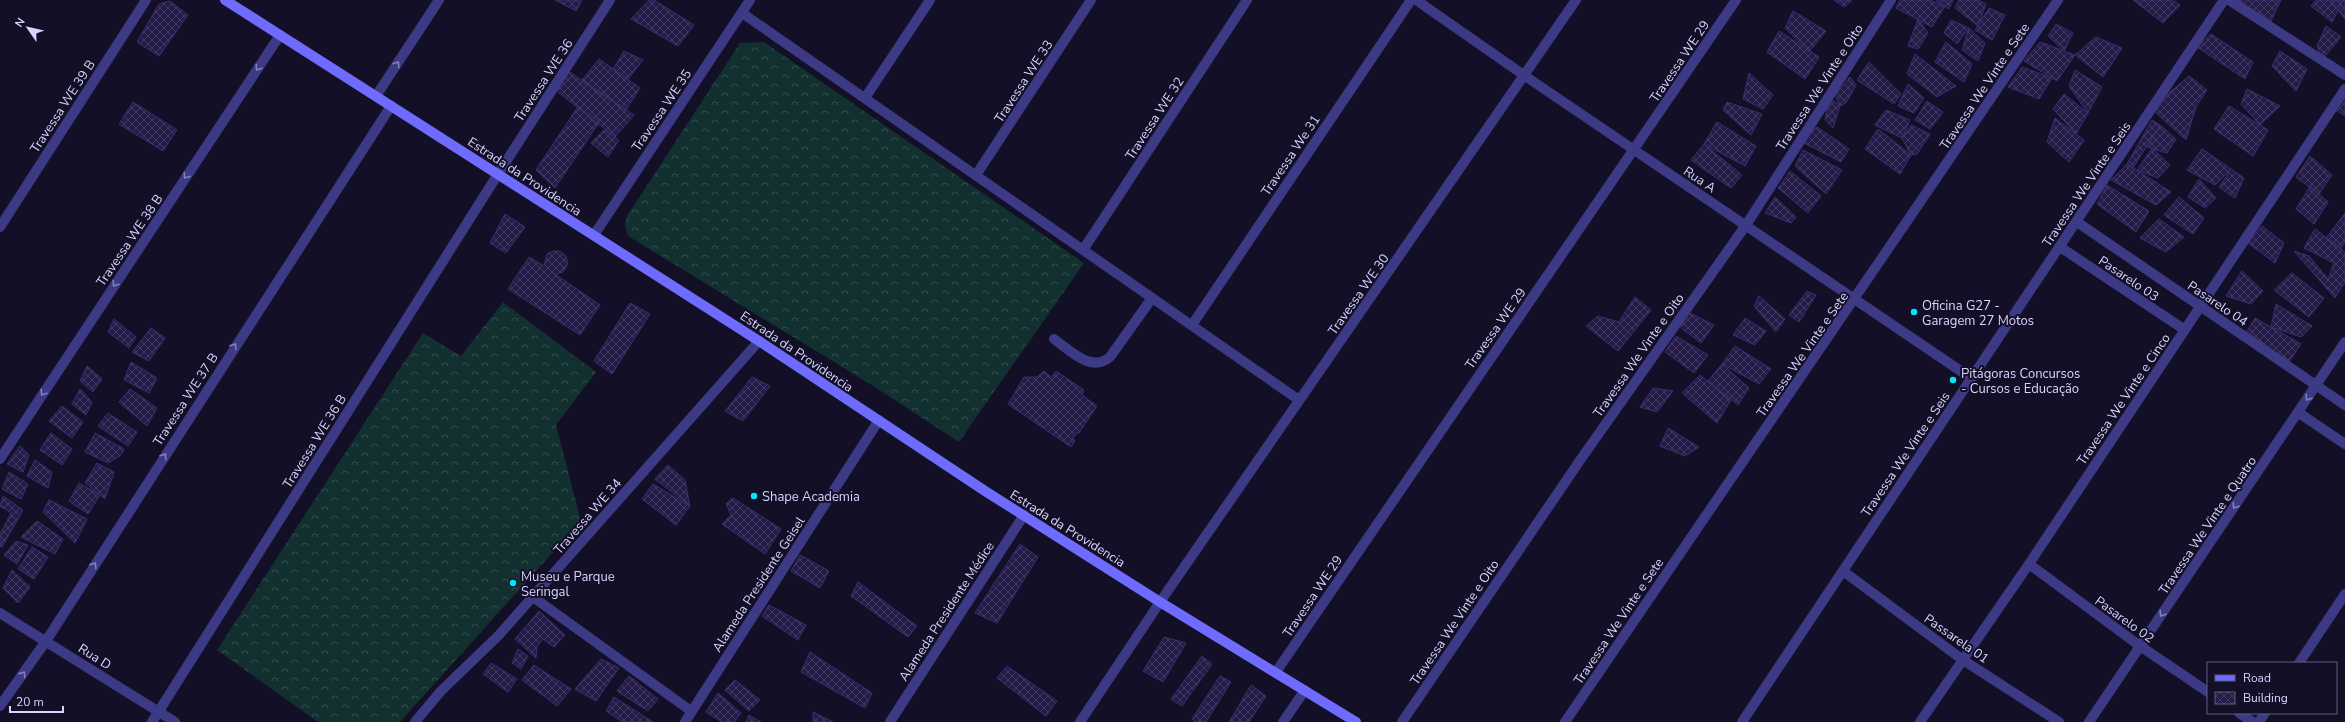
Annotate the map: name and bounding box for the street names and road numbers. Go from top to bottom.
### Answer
street label: Travessa WE 29 [1646,17,1714,106]
street label: Travessa We Vinte e Sete [1936,20,2034,153]
street label: Travessa We Vinte e Oito [1772,21,1868,154]
street label: Travessa WE 36 [510,36,577,125]
street label: Travessa WE 33 [990,37,1057,126]
street label: Travessa WE 39 B [26,57,100,157]
street label: Travessa WE 35 [628,66,696,155]
street label: Travessa WE 32 [1121,74,1188,163]
street label: Travessa We 31 [1257,112,1325,200]
street label: Travessa We Vinte e Seis [2038,119,2135,250]
street label: Estrada da Providencia [464,133,585,221]
street label: Rua A [1680,162,1720,198]
street label: Travessa WE 38 B [92,191,167,290]
street label: Travessa WE 30 [1324,250,1394,339]
street label: Pasarelo 03 [2095,252,2162,306]
street label: Pasarelo 04 [2184,277,2251,331]
street label: Travessa WE 29 [1461,284,1531,373]
street label: Travessa We Vinte e Sete [1753,288,1853,421]
street label: Travessa We Vinte e Oito [1589,290,1688,421]
street label: Estrada da Providencia [736,307,856,396]
street label: Travessa We Vinte e Cinco [2073,330,2175,469]
street label: Travessa WE 37 B [149,350,223,450]
street label: Travessa We Vinte e Seis [1857,389,1954,520]
street label: Travessa WE 36 B [279,391,351,492]
street label: Travessa We Vinte e Quatro [2155,453,2261,598]
street label: Travessa WE 34 [550,475,626,559]
street label: Estrada da Providencia [1006,486,1128,572]
street label: Alameda Presidente Geisel [708,513,809,656]
street label: Alameda Presidente Médice [895,538,999,685]
street label: Travessa WE 29 [1279,552,1347,641]
street label: Travessa We Vinte e Sete [1570,555,1668,688]
street label: Travessa We Vinte e Oito [1406,556,1503,689]
street label: Pasarelo 02 [2091,592,2158,647]
street label: Passarela 01 [1920,610,1992,668]
street label: Rua D [74,640,114,674]

